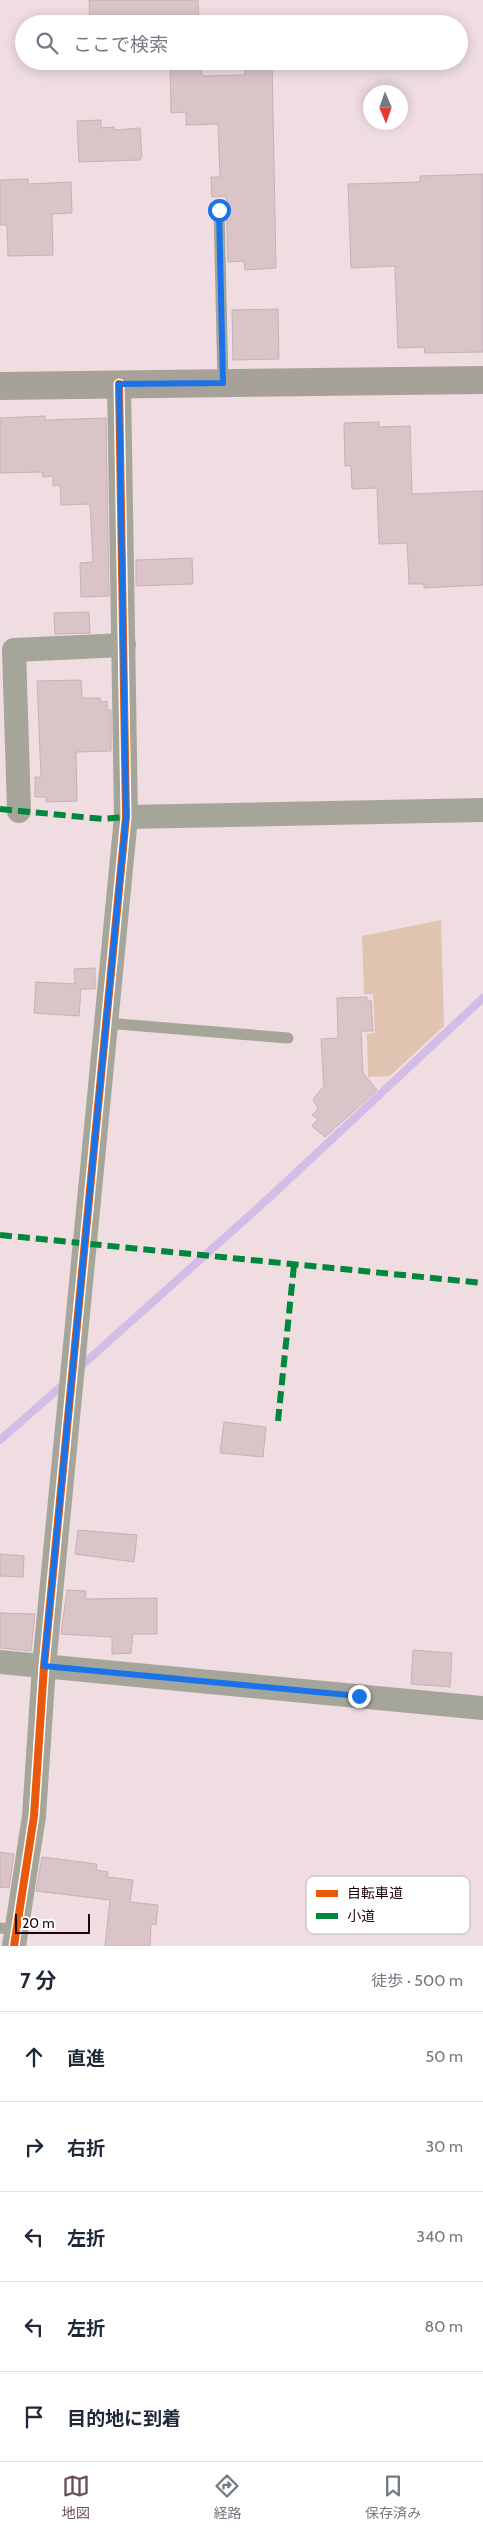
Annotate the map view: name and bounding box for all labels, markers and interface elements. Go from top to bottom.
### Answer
search box [15,15,468,70]
icon: search [33,29,61,57]
text: ここで検索 [73,33,168,56]
north arrow [363,85,408,130]
route start [208,199,231,222]
route end [348,1685,371,1708]
legend [306,1876,470,1934]
text: 自転車道 [347,1884,403,1902]
text: 小道 [347,1907,375,1925]
scale bar [15,1911,90,1934]
text: 20 m [22,1914,55,1932]
text: 7 分 [20,1968,56,1993]
text: 徒歩 · 500 m [371,1971,463,1990]
icon: ahead [20,2043,48,2071]
text: 直進 [67,2047,105,2070]
text: 50 m [426,2047,463,2066]
icon: right [20,2133,48,2161]
text: 右折 [67,2137,105,2160]
text: 30 m [426,2137,463,2156]
icon: left [20,2223,48,2251]
text: 左折 [67,2227,105,2250]
text: 340 m [416,2227,463,2246]
icon: left [20,2313,48,2341]
text: 左折 [67,2317,105,2340]
text: 80 m [425,2317,463,2336]
icon: arrive [20,2403,48,2431]
text: 目的地に到着 [67,2407,181,2430]
tab: 地図 [62,2472,90,2522]
tab: 経路 [213,2472,241,2522]
tab: 保存済み [365,2472,421,2522]

